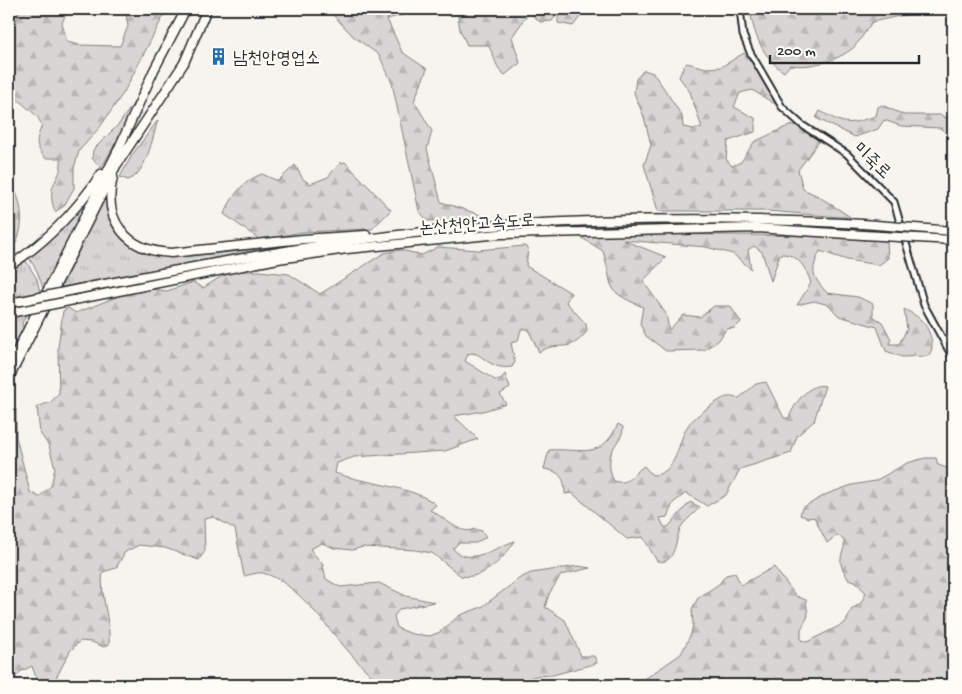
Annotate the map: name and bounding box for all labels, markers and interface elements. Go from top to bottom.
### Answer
scale bar [770,32,918,64]
text: 200 m [777,43,816,61]
building icon: 남천안영업소 [209,47,229,67]
place label: 남천안영업소 [233,49,320,70]
street label: 미죽로 [848,139,894,184]
street label: 논산천안고속도로 [419,211,536,240]

